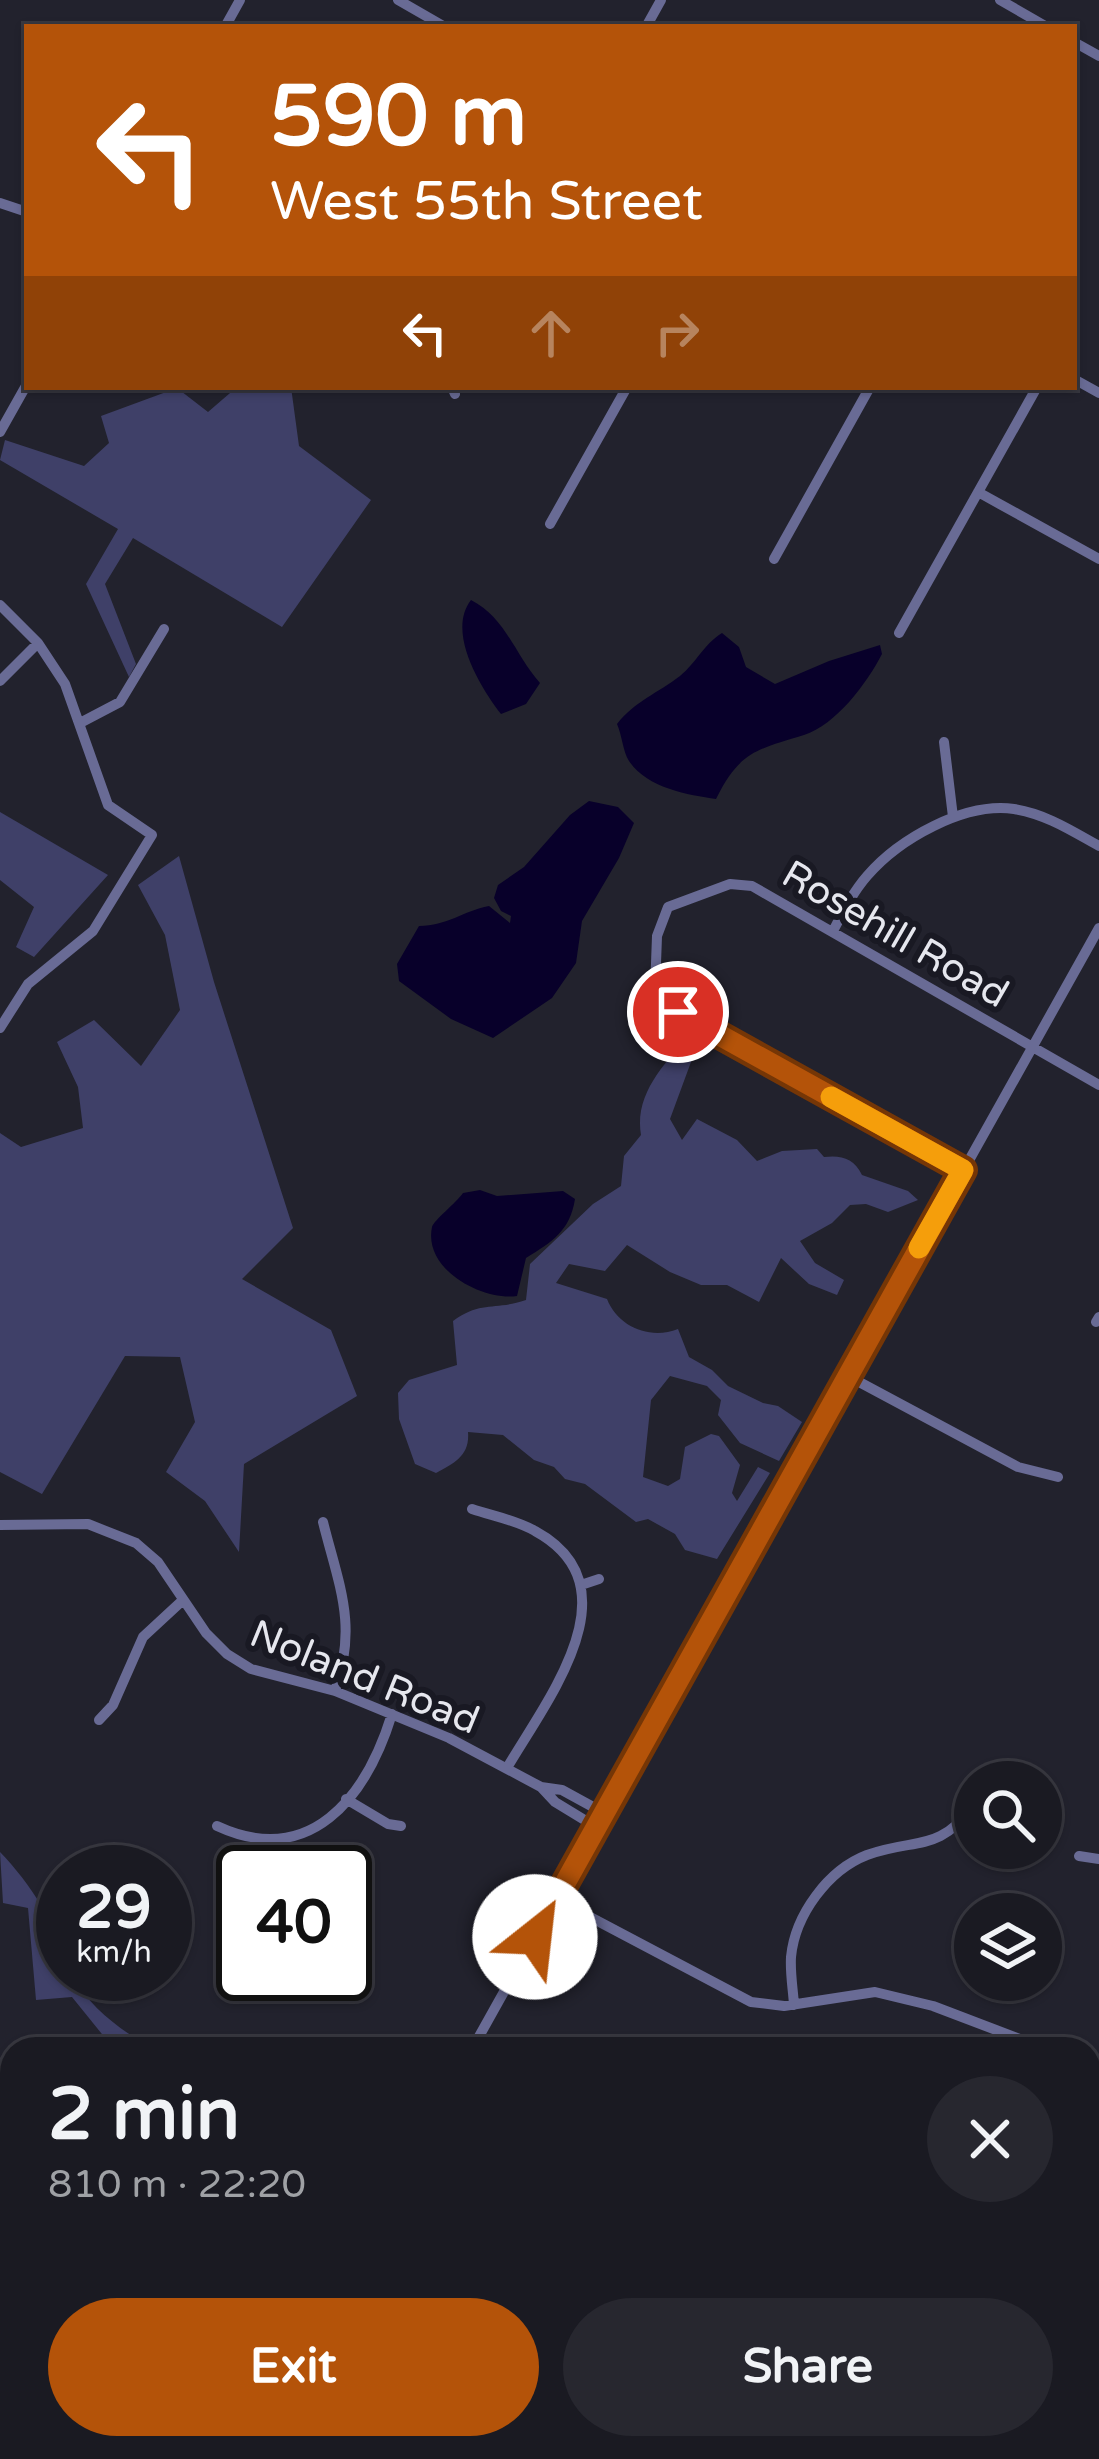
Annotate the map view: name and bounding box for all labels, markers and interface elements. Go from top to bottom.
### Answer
text: 590 m [270,67,527,168]
icon: left [72,72,228,228]
text: West 55th Street [270,169,703,234]
icon: left [392,300,458,366]
icon: ahead [518,300,584,366]
icon: right [644,300,710,366]
street label: Rosehill Road [774,851,1017,1018]
pin [627,961,729,1063]
icon: arrive [645,979,711,1045]
street label: Noland Road [243,1610,486,1745]
map controls [954,1761,1062,2001]
button: search [954,1761,1062,1869]
speed limit sign: 40 [216,1845,372,2001]
text: 29 [76,1872,152,1944]
position arrow [472,1874,598,2000]
button: layers [954,1893,1062,2001]
text: km/h [76,1934,152,1971]
text: 2 min [48,2072,240,2159]
button: close [927,2076,1053,2202]
text: 810 m · 22:20 [48,2161,306,2208]
button: Exit [48,2298,539,2436]
button: Share [563,2298,1053,2436]

